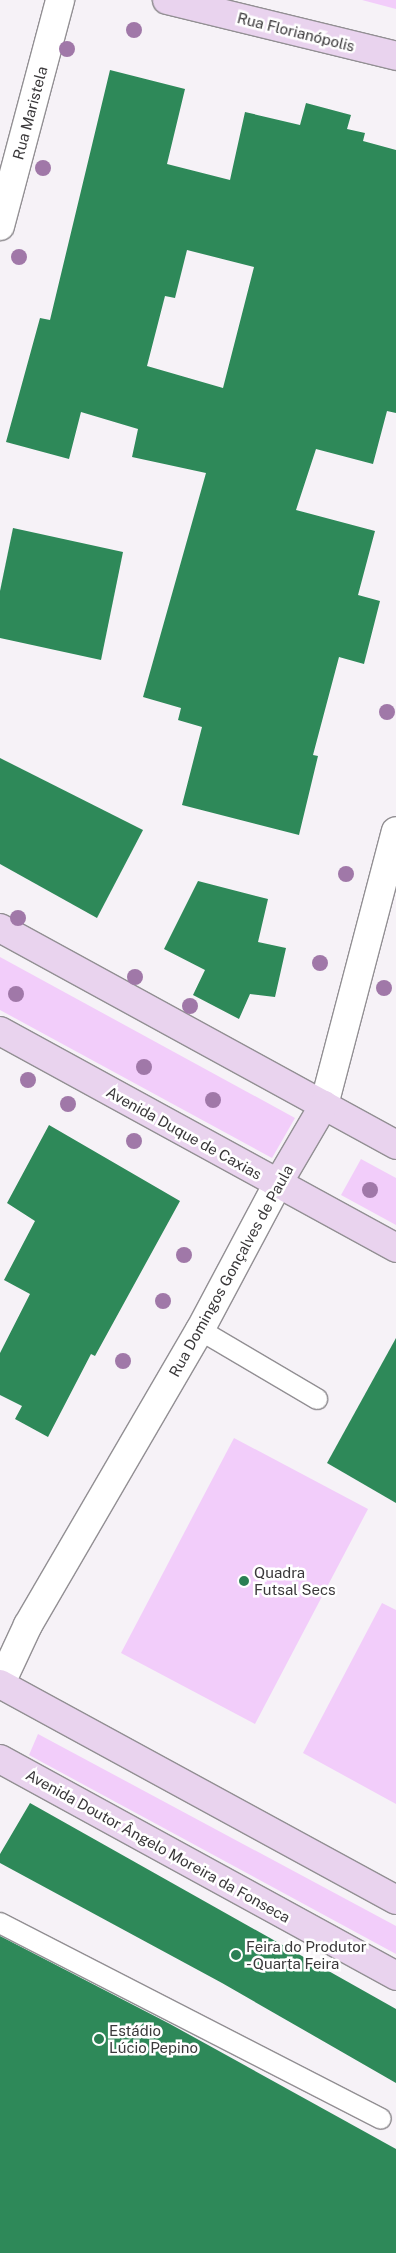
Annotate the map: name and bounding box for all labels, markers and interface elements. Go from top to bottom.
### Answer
street label: Rua Florianópolis [235,9,357,55]
street label: Rua Maristela [9,64,51,162]
street label: Avenida Duque de Caxias [103,1083,265,1183]
street label: Rua Domingos Gonçalves de Paula [165,1162,297,1380]
place label: Quadra Futsal Secs [254,1563,336,1598]
marker: Quadra Futsal Secs [238,1575,250,1587]
street label: Avenida Doutor Ângelo Moreira da Fonseca [23,1766,293,1926]
place label: Feira do Produtor - Quarta Feira [246,1937,367,1972]
marker: Feira do Produtor - Quarta Feira [230,1949,242,1961]
place label: Estádio Lúcio Pepino [109,2021,198,2056]
marker: Estádio Lúcio Pepino [93,2033,105,2045]

